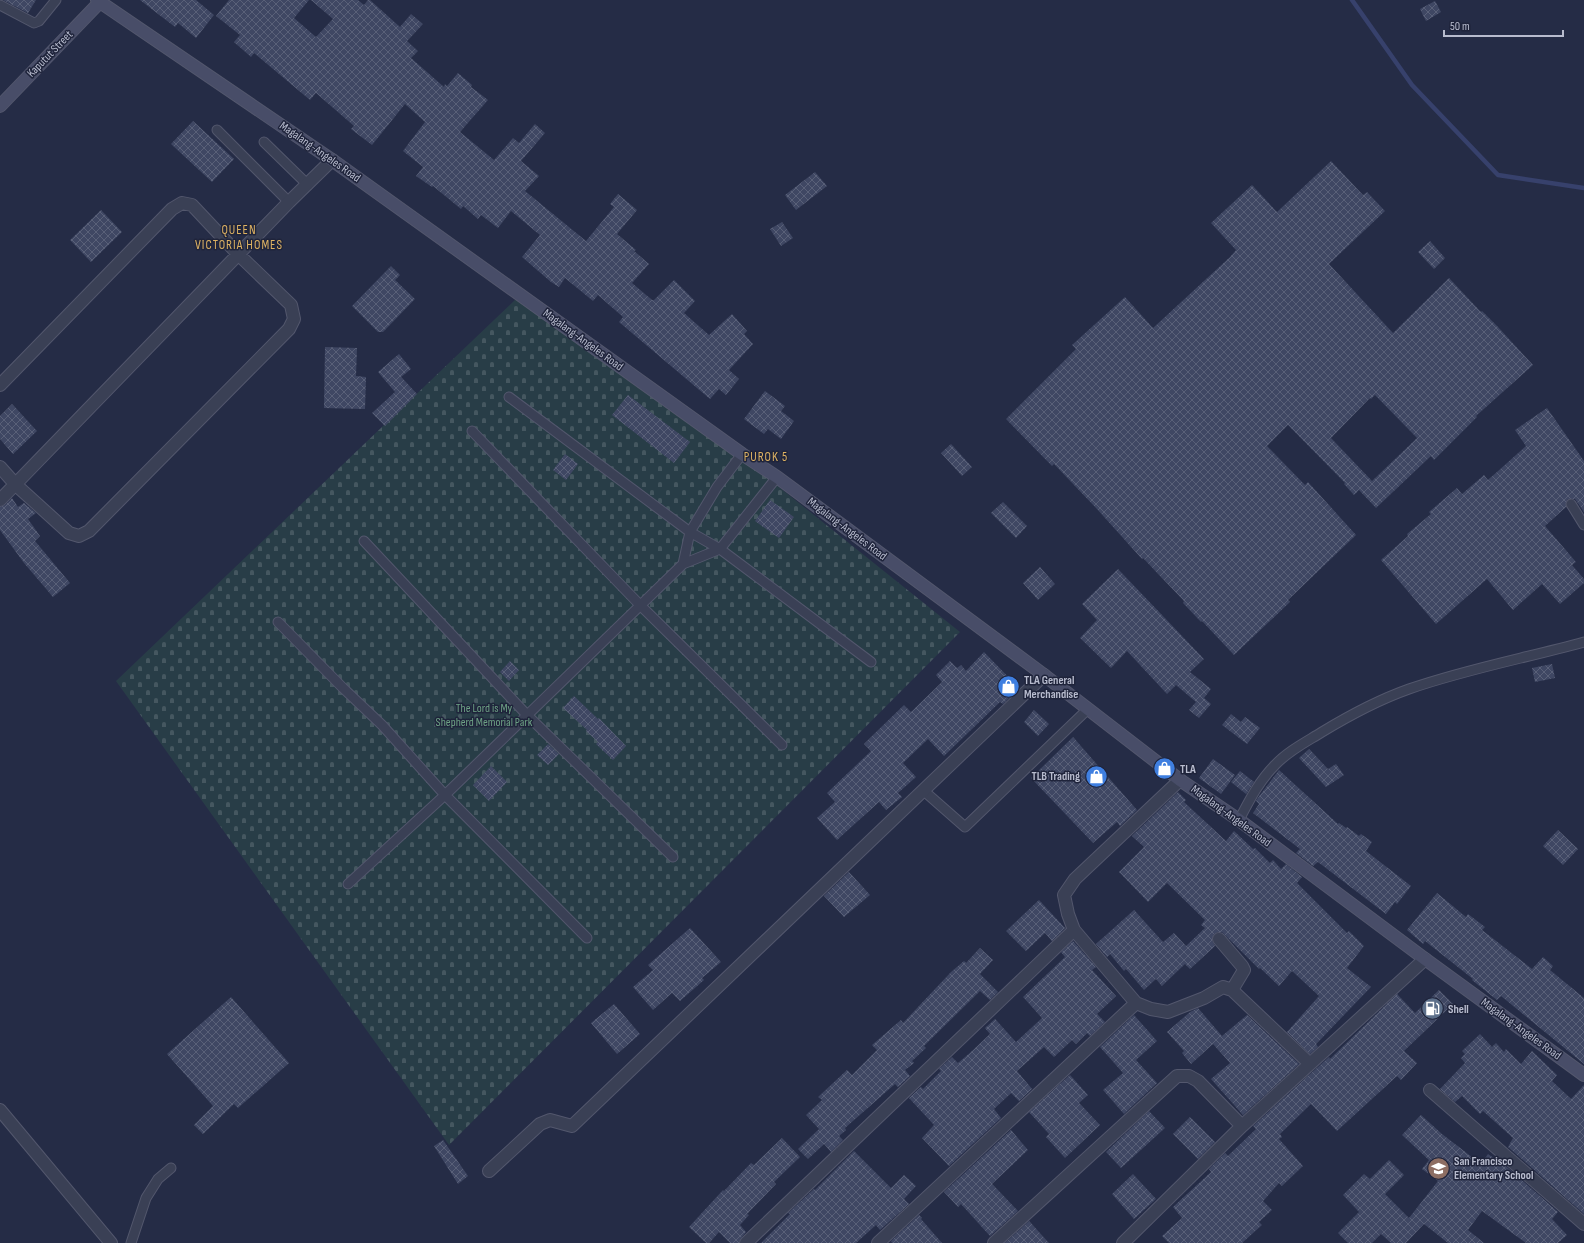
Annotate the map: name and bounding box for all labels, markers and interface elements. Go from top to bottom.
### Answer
scale bar [1444,12,1563,38]
text: 50 m [1450,19,1470,34]
street label: Kaputut Street [24,27,76,81]
street label: Magalang-Angeles Road [277,118,363,186]
district label: QUEEN VICTORIA HOMES [195,222,283,253]
street label: Magalang-Angeles Road [540,306,626,374]
district label: PUROK 5 [744,449,788,465]
street label: Magalang-Angeles Road [804,494,890,564]
place label: TLA General Merchandise [1024,673,1078,702]
shop icon: TLA General Merchandise [995,674,1021,700]
park label: The Lord is My Shepherd Memorial Park [436,701,533,730]
shop icon: TLA [1152,756,1178,782]
place label: TLA [1180,762,1196,777]
shop icon: TLB Trading [1083,763,1109,789]
place label: TLB Trading [1031,769,1080,784]
street label: Magalang-Angeles Road [1188,782,1274,850]
street label: Magalang-Angeles Road [1478,995,1564,1063]
fuel station icon: Shell [1420,996,1446,1022]
place label: Shell [1448,1002,1469,1017]
place label: San Francisco Elementary School [1454,1154,1534,1183]
school or university icon: San Francisco Elementary School [1426,1155,1452,1181]

